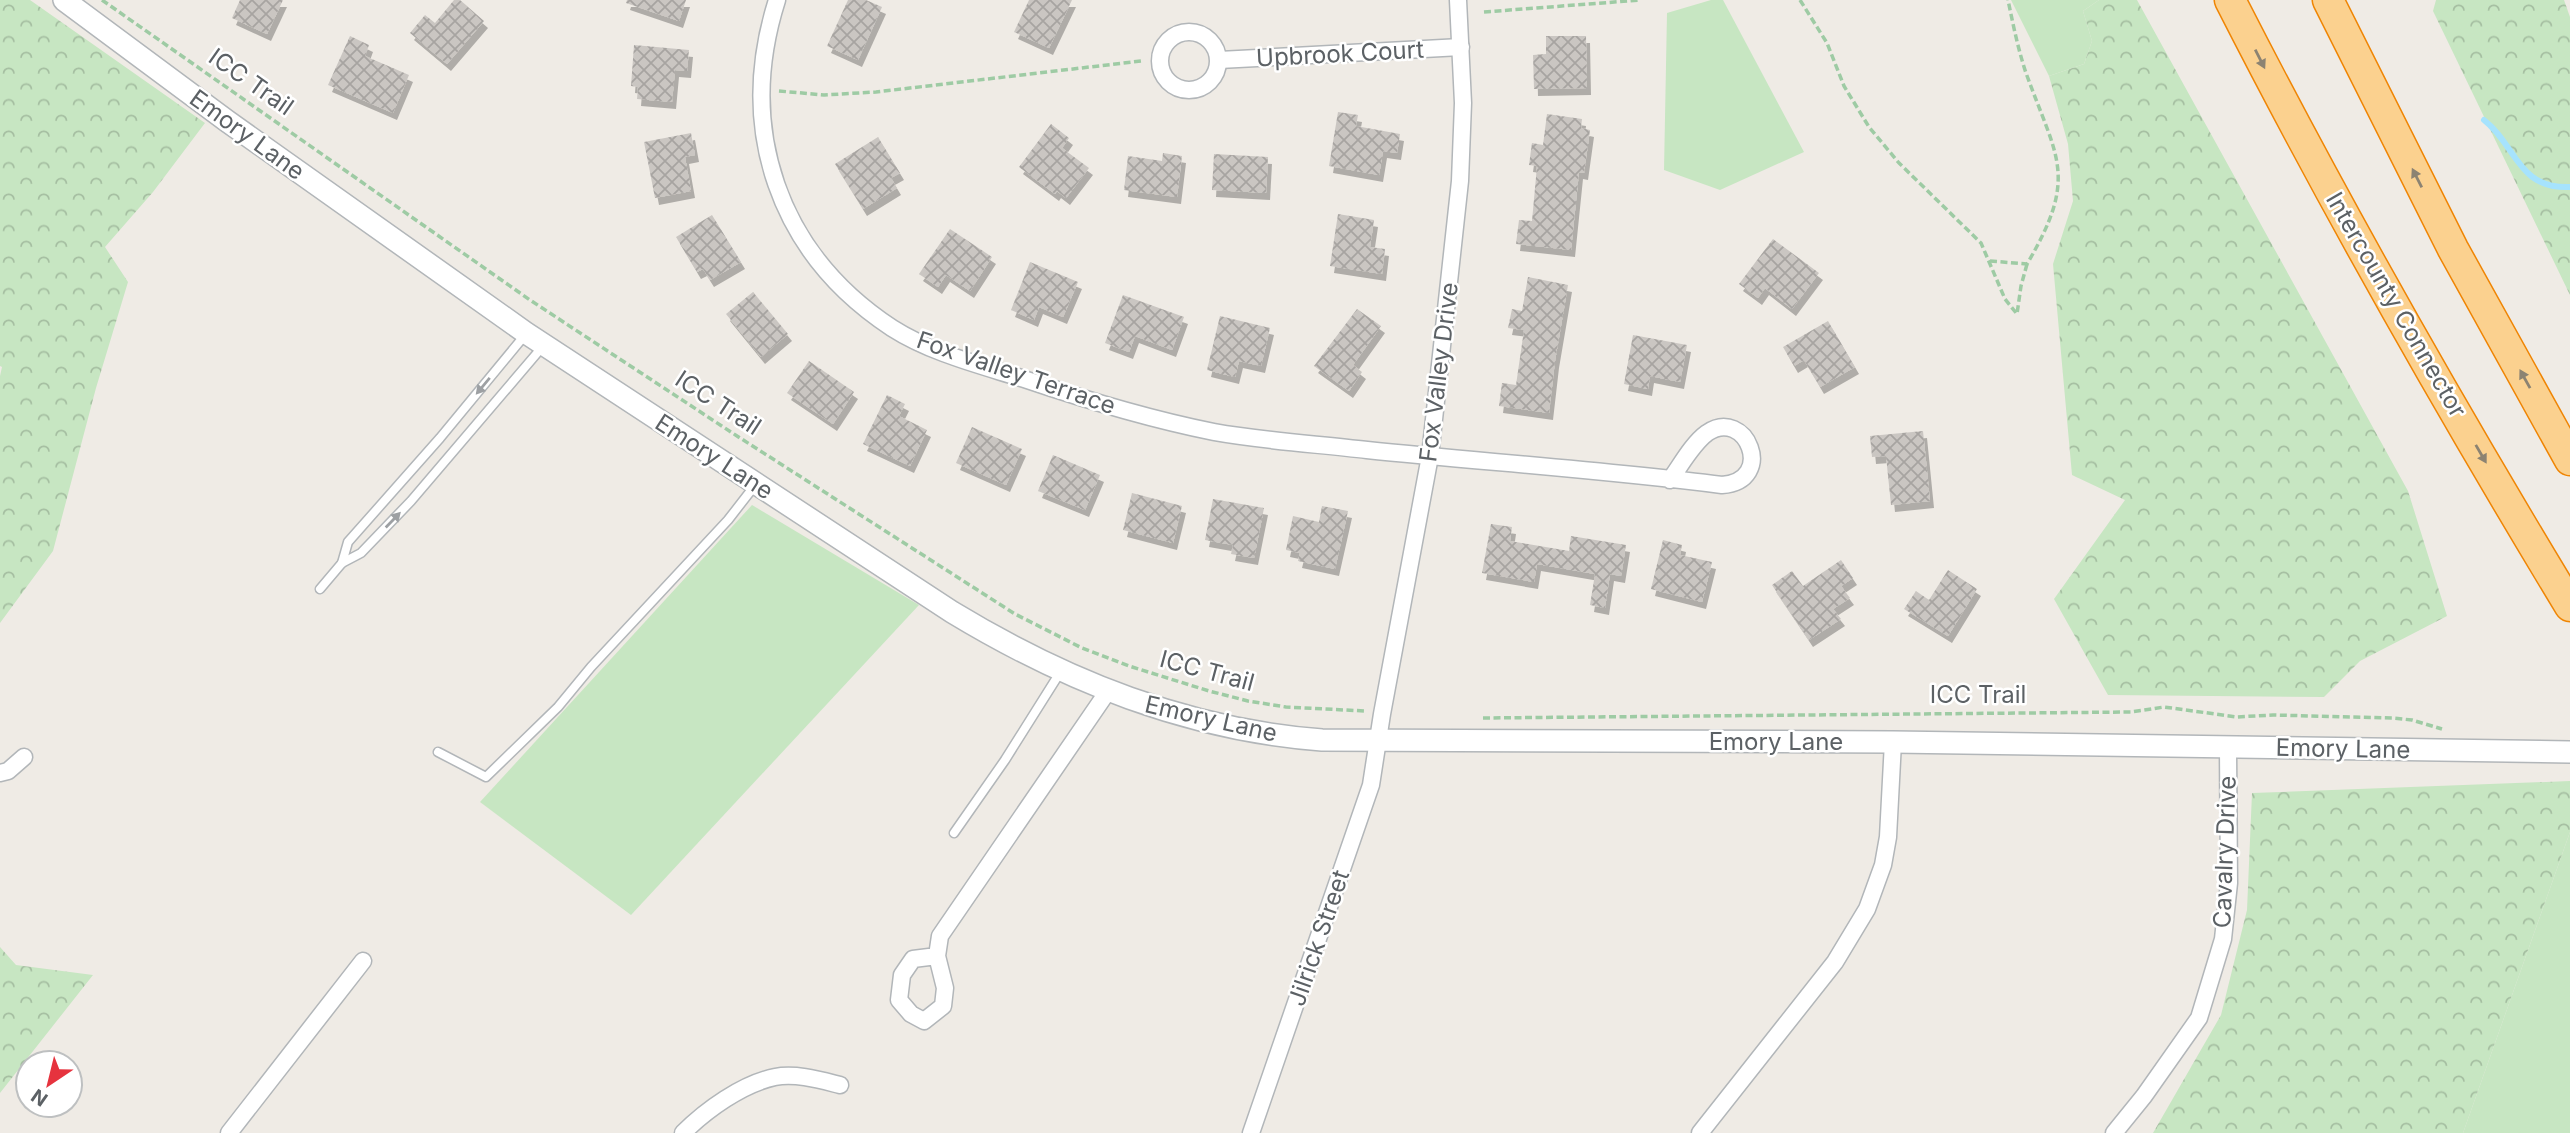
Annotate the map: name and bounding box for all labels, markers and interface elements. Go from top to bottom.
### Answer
street label: Upbrook Court [1255,35,1425,72]
street label: ICC Trail [203,42,299,121]
one-way arrow [2254,49,2265,69]
street label: Emory Lane [184,83,310,186]
one-way arrow [2412,168,2423,188]
street label: Intercounty Connector [2320,187,2473,422]
street label: Fox Valley Drive [1413,281,1464,463]
street label: Fox Valley Terrace [913,325,1119,420]
street label: ICC Trail [670,364,767,441]
one-way arrow [2519,369,2531,388]
one-way arrow [476,377,491,395]
street label: Emory Lane [650,408,779,505]
one-way arrow [2475,444,2487,463]
one-way arrow [385,511,402,528]
street label: ICC Trail [1157,644,1258,697]
street label: ICC Trail [1930,680,2026,709]
street label: Emory Lane [1142,689,1280,748]
street label: Emory Lane [1709,727,1843,756]
street label: Emory Lane [2275,733,2411,764]
street label: Cavalry Drive [2207,775,2242,929]
street label: Jilrick Street [1282,866,1355,1010]
north arrow [14,1049,84,1119]
text: N [27,1084,52,1111]

